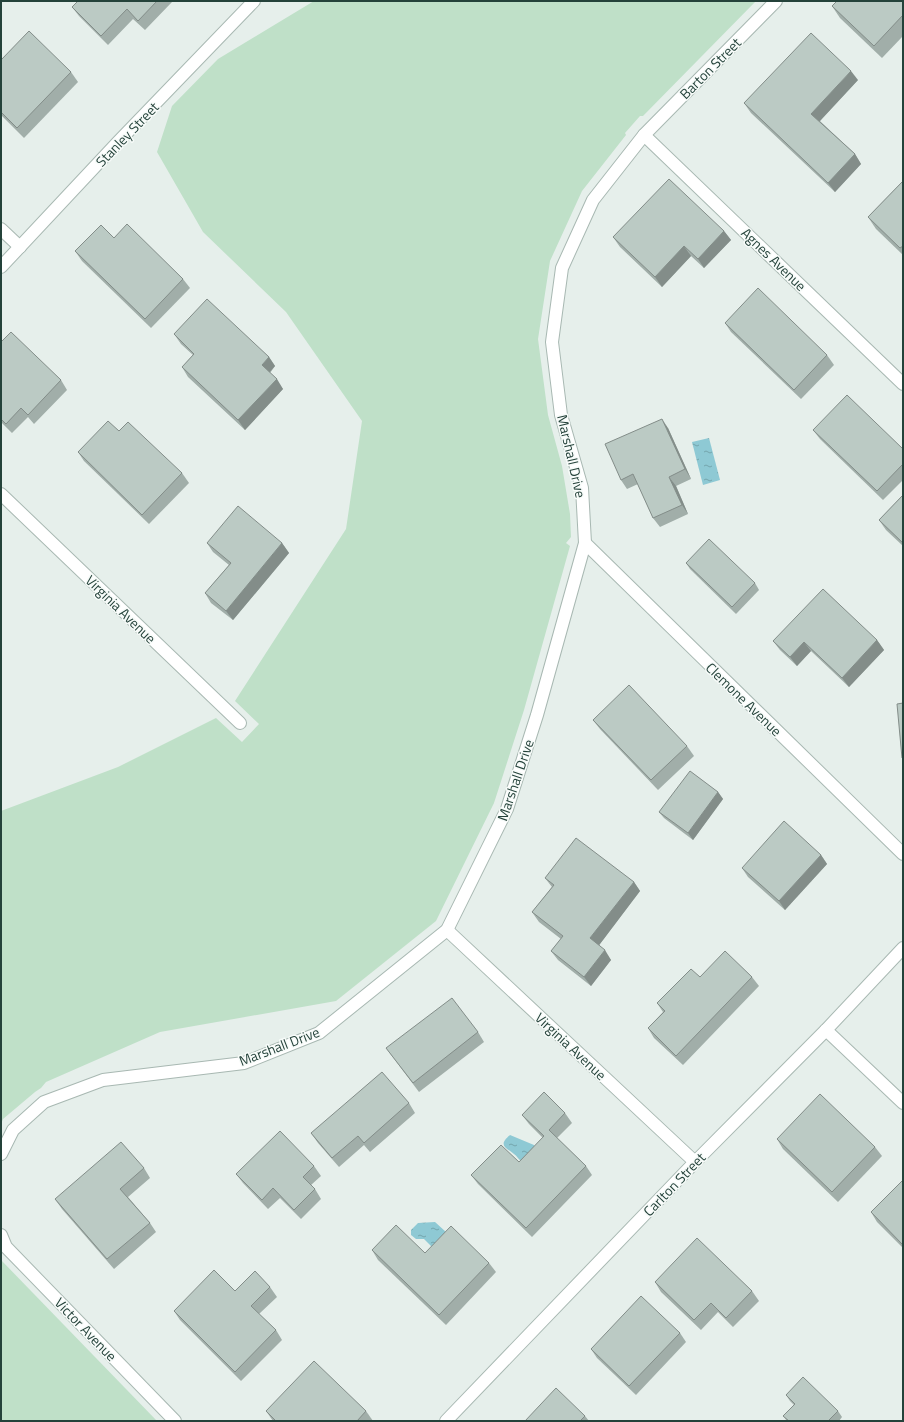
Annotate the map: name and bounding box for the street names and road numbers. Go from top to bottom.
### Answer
street label: Barton Street [674,32,746,104]
street label: Stanley Street [91,97,163,171]
street label: Agnes Avenue [737,222,811,296]
street label: Marshall Drive [552,412,592,500]
street label: Virginia Avenue [81,570,161,648]
street label: Clemone Avenue [701,657,787,741]
street label: Marshall Drive [491,736,539,824]
street label: Virginia Avenue [531,1007,611,1085]
street label: Marshall Drive [236,1021,322,1071]
street label: Carlton Street [638,1147,710,1221]
street label: Victor Avenue [50,1292,122,1366]

